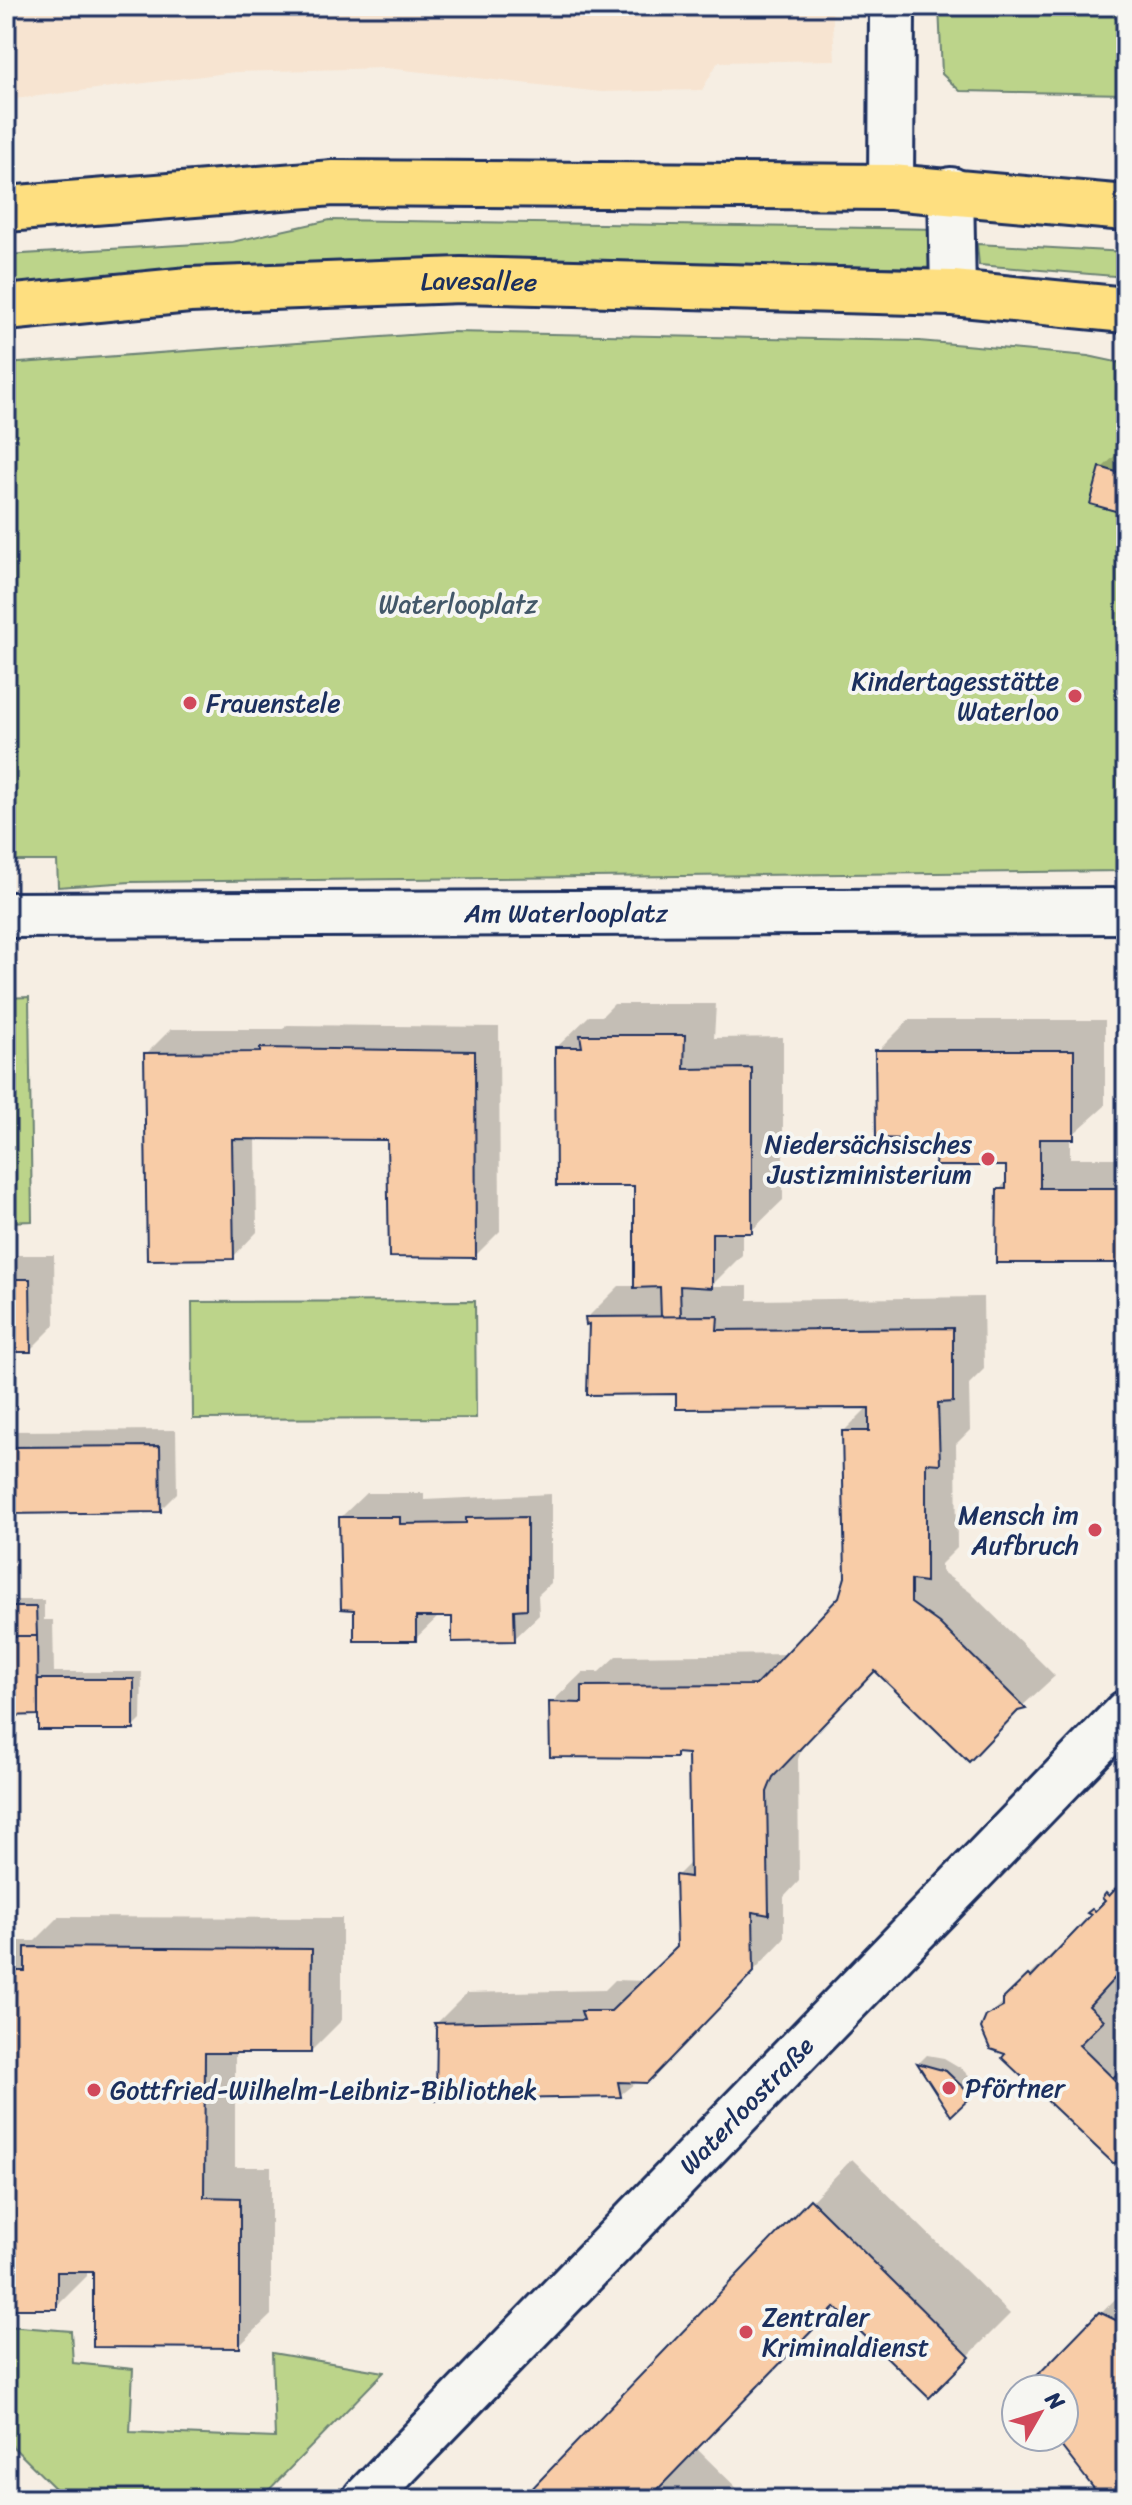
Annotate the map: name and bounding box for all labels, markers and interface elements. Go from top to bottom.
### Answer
street label: Lavesallee [420,257,538,305]
park label: Waterlooplatz [379,581,538,627]
place label: Kindertagesstätte Waterloo [851,658,1059,734]
place label: Frauenstele [206,680,341,726]
marker: Kindertagesstätte Waterloo [1066,687,1084,705]
marker: Frauenstele [181,694,199,712]
street label: Am Waterlooplatz [463,890,669,936]
place label: Niedersächsisches Justizministerium [765,1121,973,1197]
marker: Niedersächsisches Justizministerium [979,1150,997,1168]
place label: Mensch im Aufbruch [958,1492,1079,1568]
marker: Mensch im Aufbruch [1086,1521,1104,1539]
street label: Waterloostraße [667,2024,825,2186]
place label: Pförtner [965,2065,1066,2111]
place label: Gottfried-Wilhelm-Leibniz-Bibliothek [110,2067,538,2113]
marker: Pförtner [940,2079,958,2097]
marker: Gottfried-Wilhelm-Leibniz-Bibliothek [85,2081,103,2099]
place label: Zentraler Kriminaldienst [762,2294,929,2370]
marker: Zentraler Kriminaldienst [737,2323,755,2341]
north arrow [1000,2373,1080,2453]
text: N [1035,2382,1076,2420]

